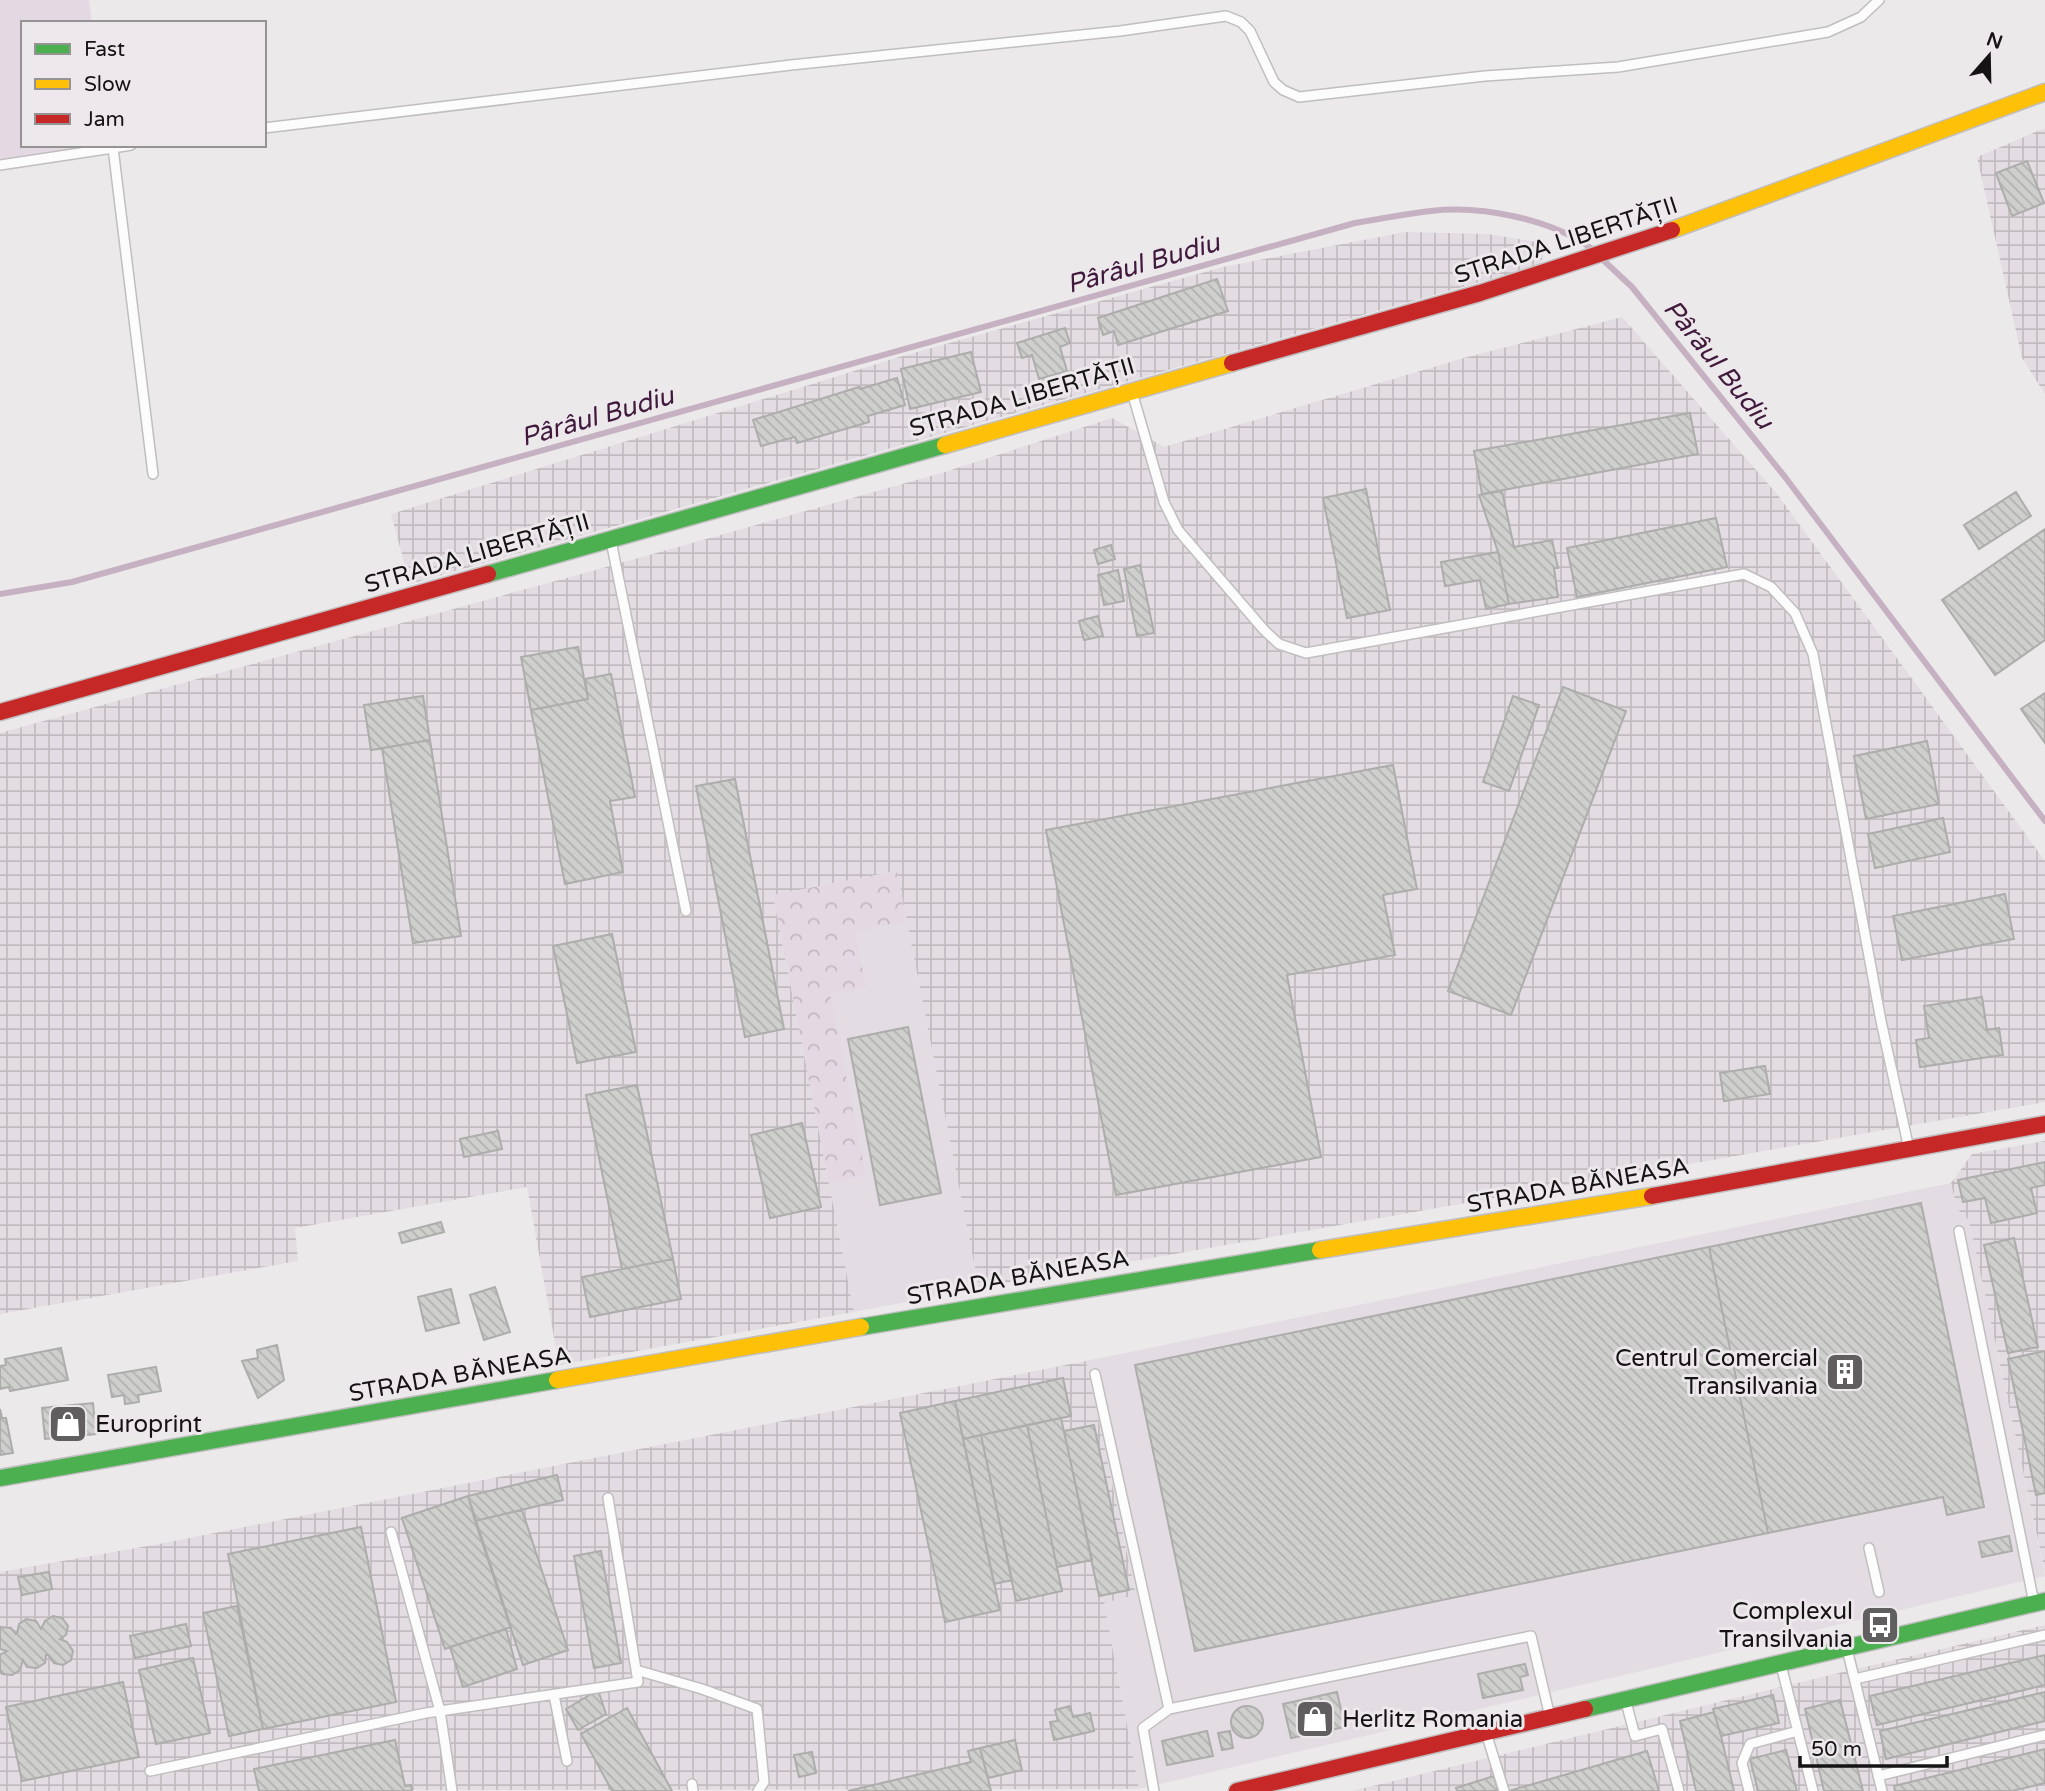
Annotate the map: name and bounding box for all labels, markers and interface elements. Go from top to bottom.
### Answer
legend [21,21,266,147]
north arrow [1954,21,2024,91]
text: N [1984,28,2005,54]
text: Fast [84,37,125,62]
text: Slow [84,72,132,97]
text: Jam [84,107,125,132]
street label: STRADA LIBERTĂȚII [1451,191,1681,290]
water label: Pârâul Budiu [1063,227,1224,300]
water label: Pârâul Budiu [1657,293,1781,436]
street label: STRADA LIBERTĂȚII [906,351,1138,444]
water label: Pârâul Budiu [517,380,678,453]
street label: STRADA LIBERTĂȚII [361,507,593,600]
street label: STRADA BĂNEASA [1465,1152,1691,1219]
street label: STRADA BĂNEASA [905,1244,1131,1311]
street label: STRADA BĂNEASA [347,1341,573,1408]
place label: Centrul Comercial Transilvania [1615,1344,1818,1401]
building icon: Centrul Comercial Transilvania [1824,1351,1866,1393]
shop icon: Europrint [47,1403,89,1445]
place label: Europrint [95,1410,202,1439]
place label: Complexul Transilvania [1719,1597,1853,1654]
bus stop icon: Complexul Transilvania [1859,1604,1901,1646]
shop icon: Herlitz Romania [1294,1698,1336,1740]
place label: Herlitz Romania [1342,1705,1523,1734]
scale bar [1800,1724,1947,1768]
text: 50 m [1811,1737,1862,1762]

